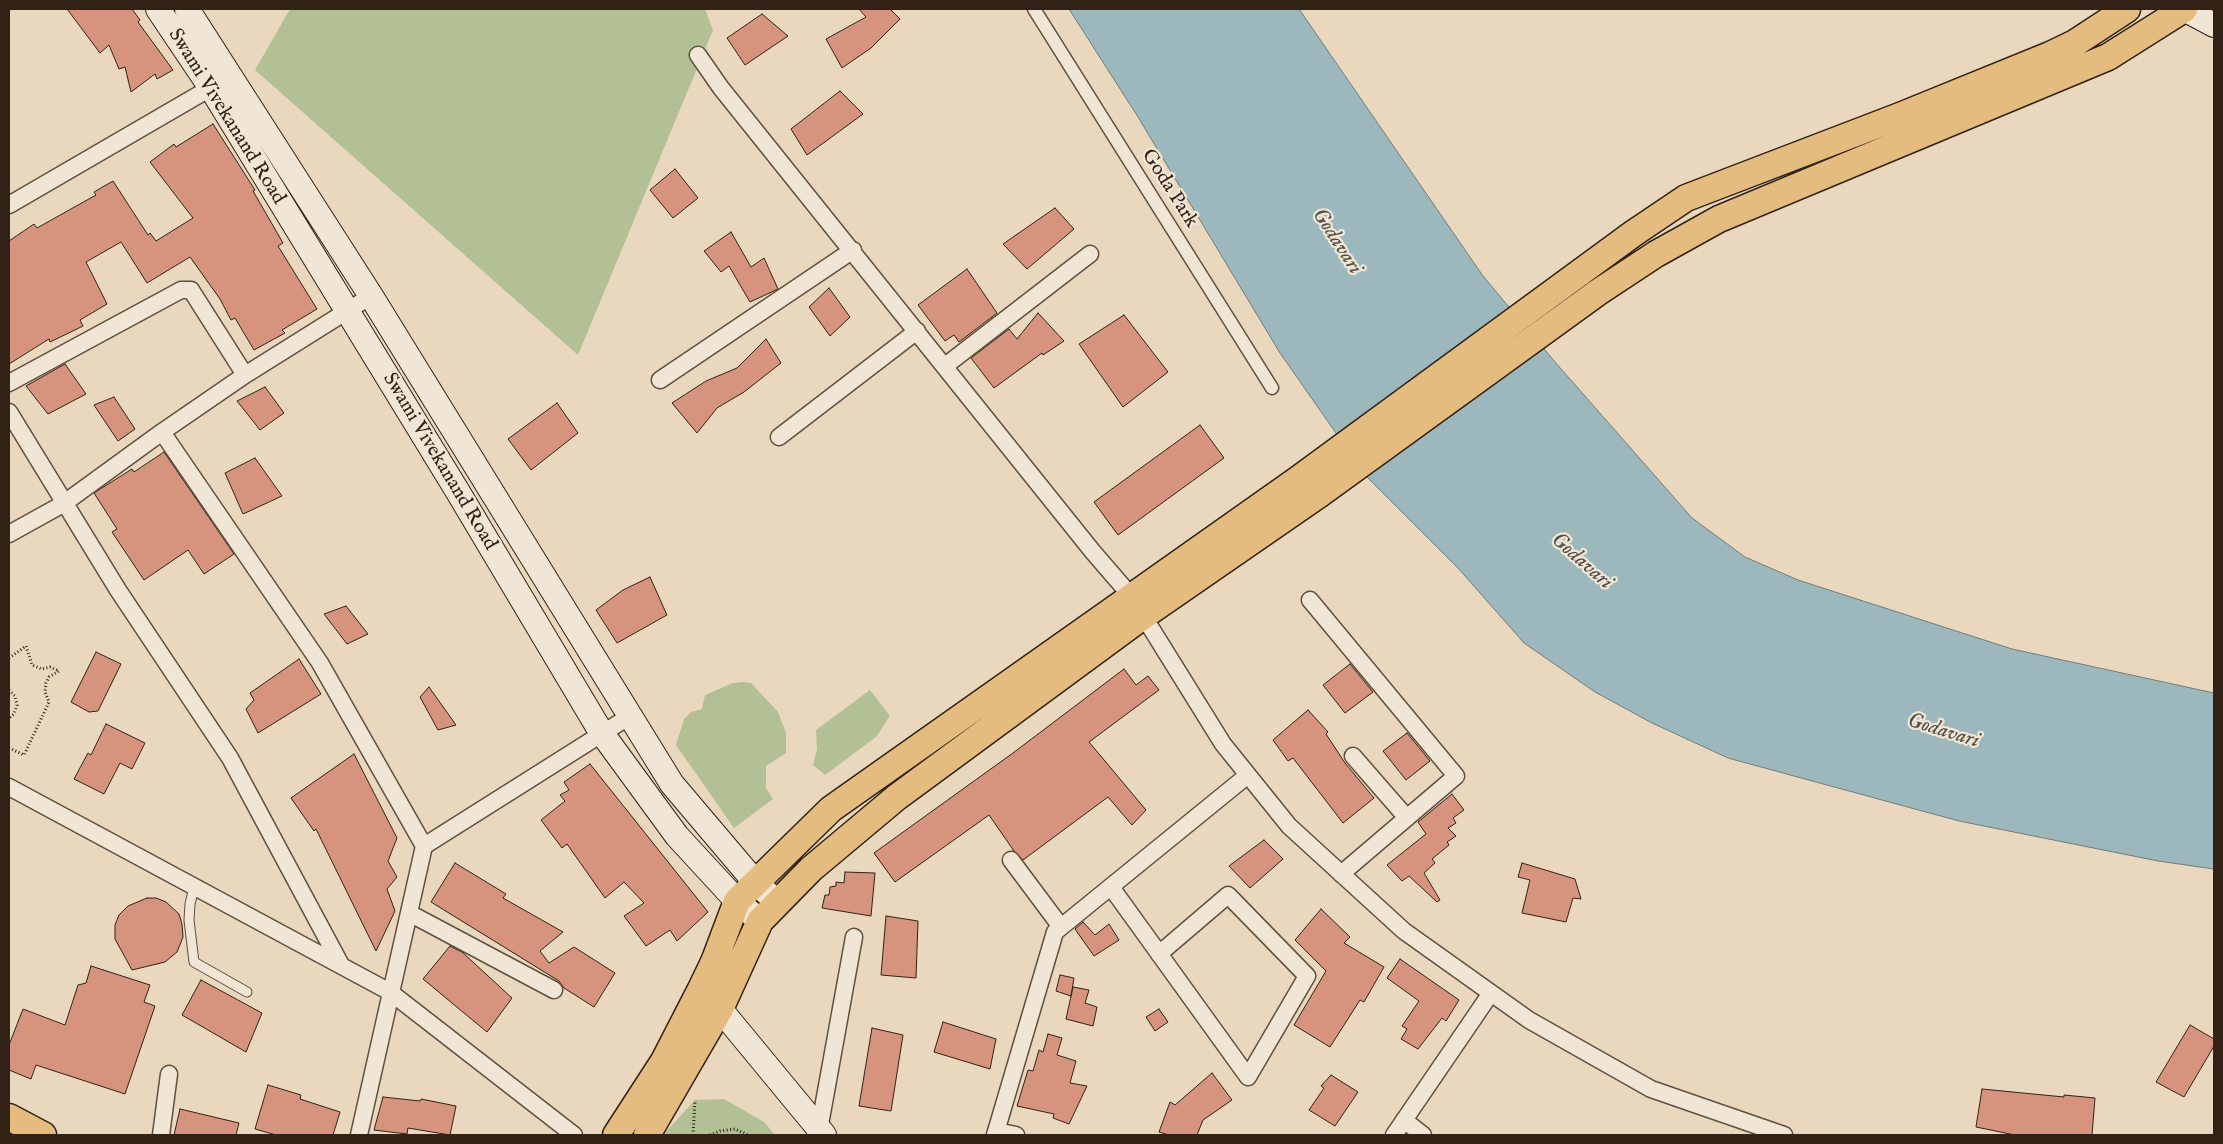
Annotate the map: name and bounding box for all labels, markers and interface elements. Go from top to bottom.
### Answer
street label: Swami Vivekanand Road [162,25,290,209]
street label: Goda Park [1135,145,1203,233]
water label: Godavari [1305,204,1367,280]
street label: Swami Vivekanand Road [377,369,501,555]
water label: Godavari [1545,528,1617,596]
water label: Godavari [1904,709,1982,755]

